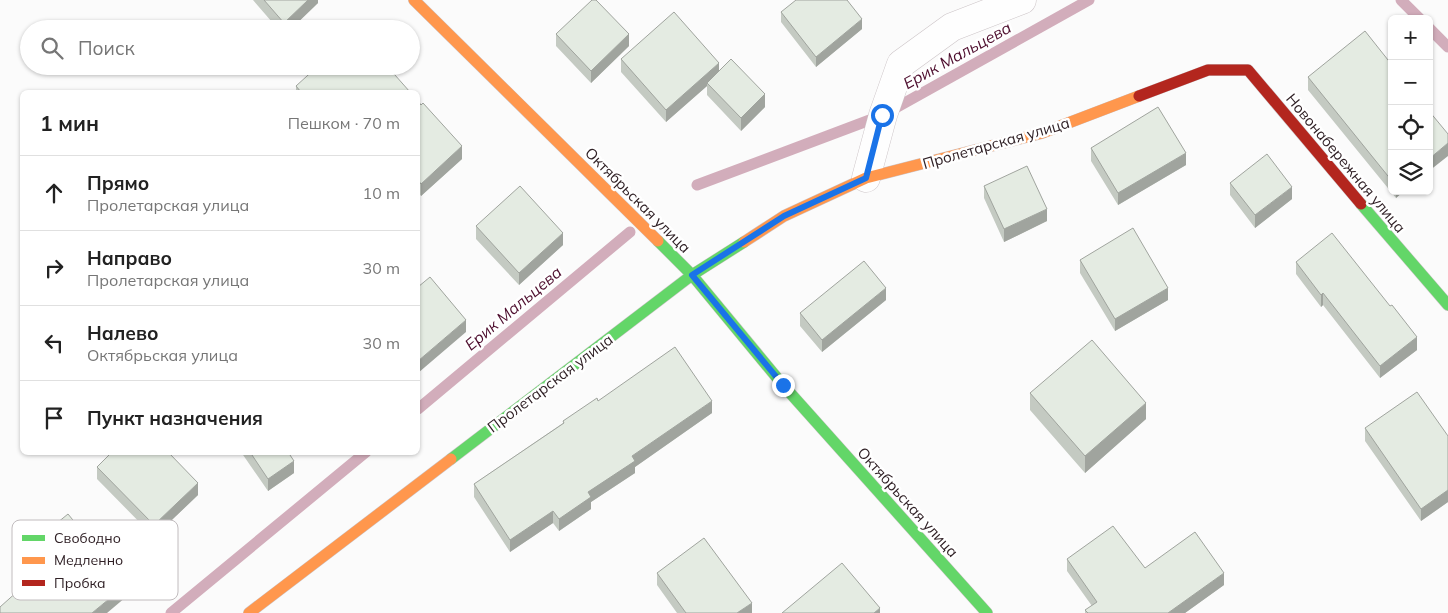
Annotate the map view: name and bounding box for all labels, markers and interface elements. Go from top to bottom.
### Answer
map controls [1388,15,1433,195]
button: + [1388,15,1433,60]
water label: Ерик Мальцева [899,17,1015,93]
search box [20,20,420,75]
icon: search [38,34,66,62]
text: Поиск [78,36,135,60]
button: − [1388,60,1433,105]
street label: Новонабережная улица [1282,89,1410,237]
route start [871,104,894,127]
button: locate [1388,105,1433,150]
text: 1 мин [40,110,99,136]
text: Пешком · 70 m [288,113,400,133]
street label: Пролетарская улица [920,113,1072,173]
street label: Октябрьская улица [581,143,695,257]
button: layers [1388,150,1433,195]
text: Прямо [87,171,149,195]
icon: ahead [40,179,68,207]
text: 10 m [363,183,400,203]
text: Пролетарская улица [87,195,249,215]
text: Направо [87,246,172,270]
icon: right [40,254,68,282]
text: 30 m [363,258,400,278]
water label: Ерик Мальцева [460,261,566,354]
text: Пролетарская улица [87,270,249,290]
text: Налево [87,321,159,345]
icon: left [40,329,68,357]
street label: Пролетарская улица [484,330,616,436]
text: 30 m [363,333,400,353]
text: Октябрьская улица [87,345,238,365]
route end [772,374,795,397]
icon: arrive [40,404,68,432]
text: Пункт назначения [87,406,263,430]
street label: Октябрьская улица [854,443,962,561]
legend [12,520,178,600]
text: Свободно [54,529,121,547]
text: Медленно [54,551,123,569]
text: Пробка [54,574,106,592]

